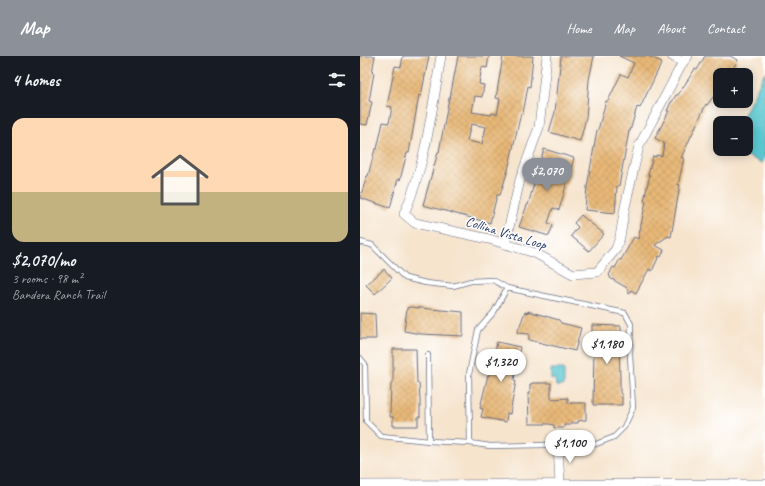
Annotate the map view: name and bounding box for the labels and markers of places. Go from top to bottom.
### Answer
pin: $2,070 [514,158,580,192]
pin: $1,180 [574,331,640,365]
pin: $1,320 [468,349,534,383]
pin: $1,100 [537,430,603,464]

